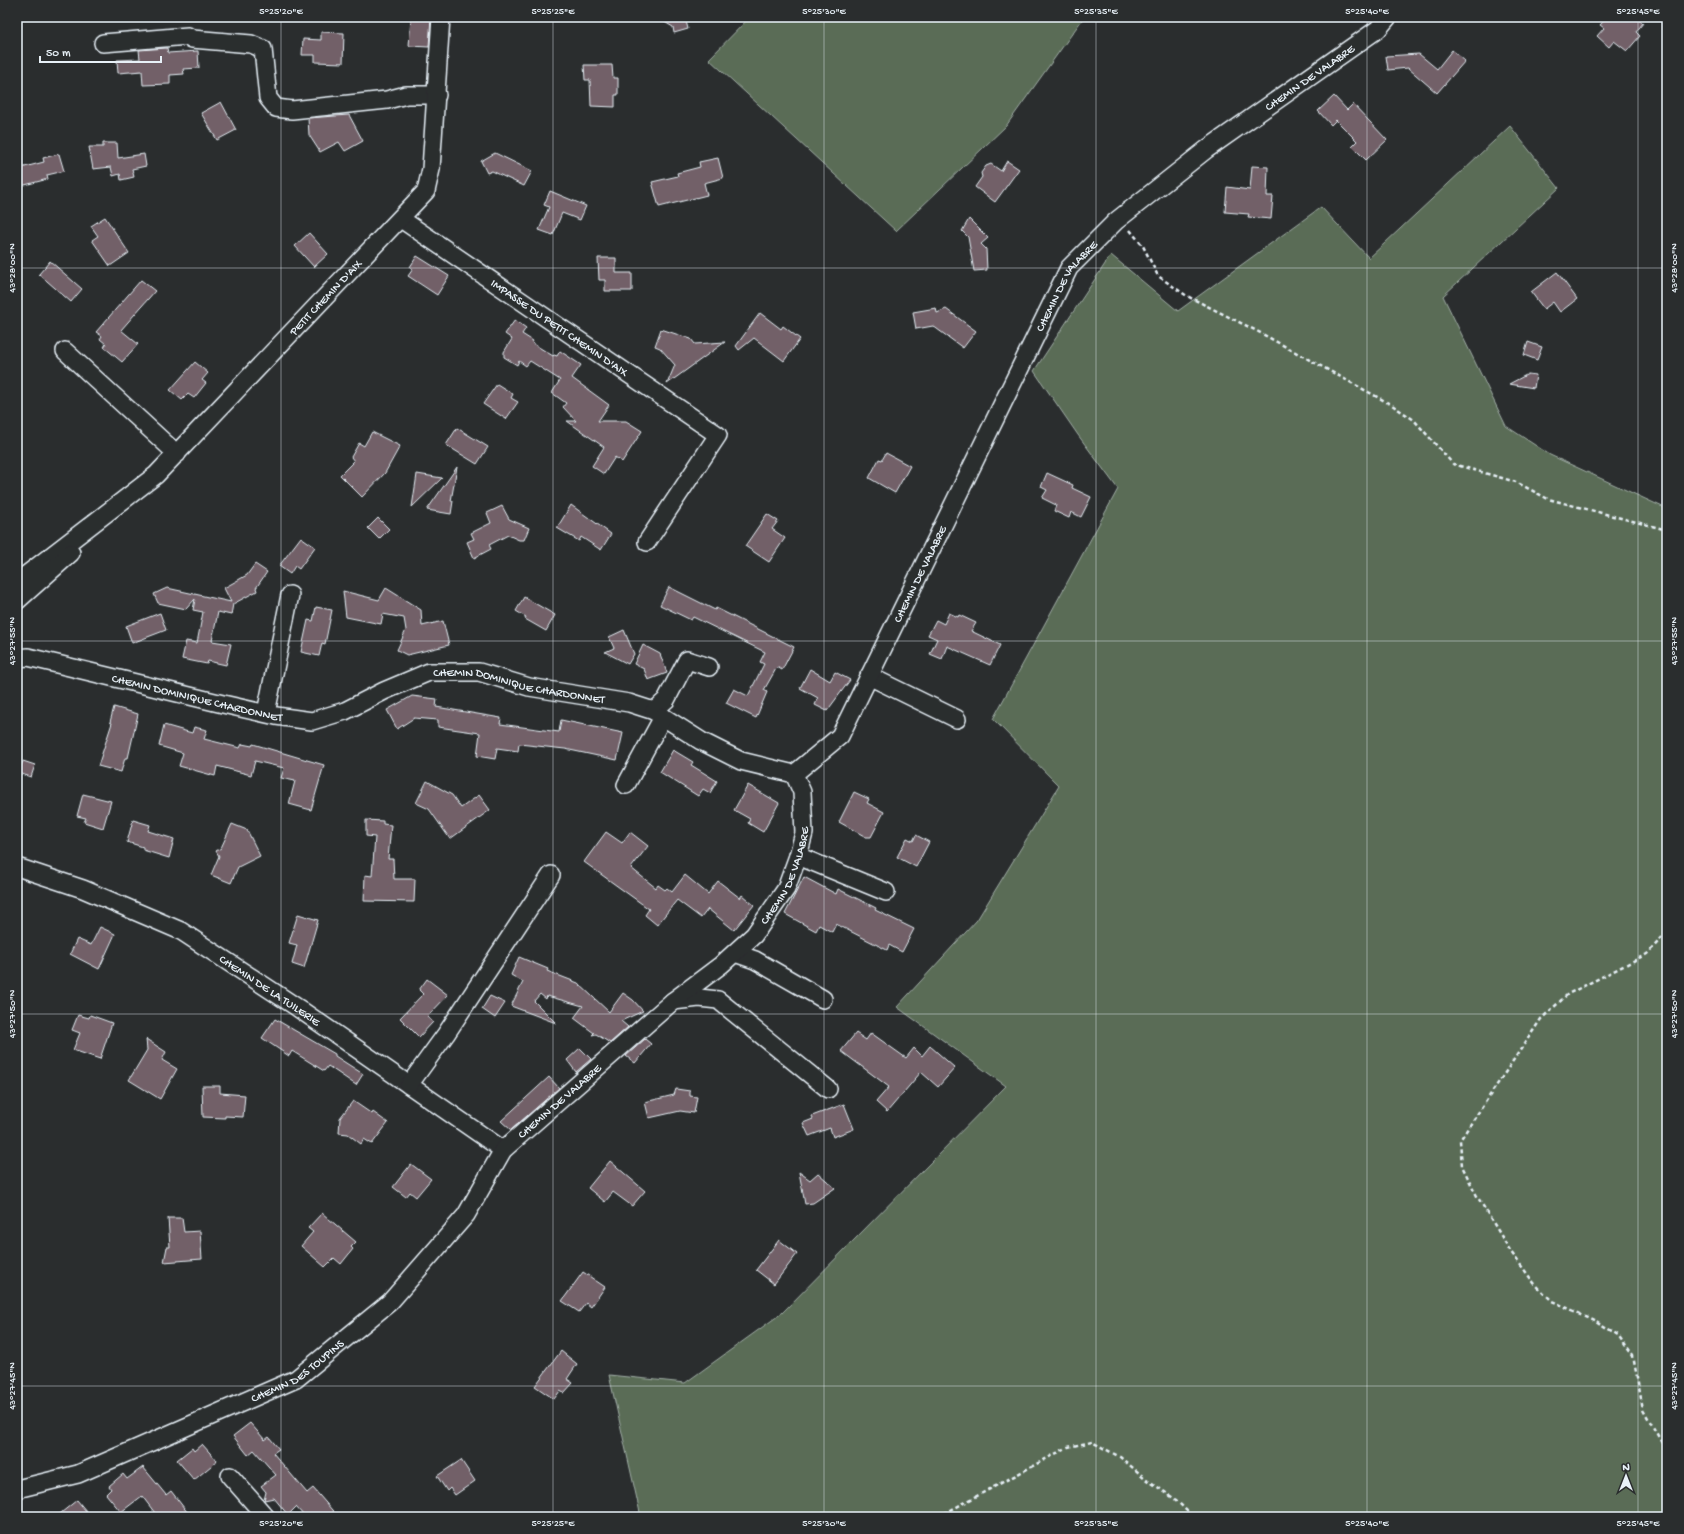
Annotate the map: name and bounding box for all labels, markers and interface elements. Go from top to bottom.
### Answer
text: 5°25'20"E [259,6,303,18]
text: 5°25'25"E [531,6,575,18]
text: 5°25'30"E [802,6,847,18]
text: 5°25'35"E [1074,6,1118,18]
text: 5°25'40"E [1345,6,1389,18]
text: 5°25'45"E [1617,6,1660,18]
scale bar [40,38,161,64]
street label: CHEMIN DE VALABRE [1263,42,1358,115]
text: 50 m [46,47,71,61]
street label: CHEMIN DE VALABRE [1034,238,1102,334]
text: 43°28'00"N [7,243,19,293]
text: 43°28'00"N [1669,243,1681,293]
street label: PETIT CHEMIN D'AIX [287,257,366,340]
street label: IMPASSE DU PETIT CHEMIN D'AIX [487,277,630,381]
street label: CHEMIN DE VALABRE [892,523,951,625]
text: 43°27'55"N [7,616,19,665]
text: 43°27'55"N [1669,616,1681,665]
street label: CHEMIN DOMINIQUE CHARDONNET [433,666,607,708]
street label: CHEMIN DOMINIQUE CHARDONNET [110,672,284,726]
street label: CHEMIN DE VALABRE [758,826,813,928]
street label: CHEMIN DE LA TUILERIE [216,953,323,1030]
text: 43°27'50"N [7,989,19,1038]
text: 43°27'50"N [1669,989,1681,1038]
street label: CHEMIN DE VALABRE [516,1062,605,1143]
street label: CHEMIN DES TOUPINS [249,1337,348,1407]
text: 43°27'45"N [7,1362,19,1410]
text: 43°27'45"N [1669,1362,1681,1410]
north arrow [1606,1456,1646,1496]
text: N [1622,1462,1630,1474]
text: 5°25'20"E [259,1518,303,1530]
text: 5°25'25"E [531,1518,575,1530]
text: 5°25'30"E [802,1518,847,1530]
text: 5°25'35"E [1074,1518,1118,1530]
text: 5°25'40"E [1345,1518,1389,1530]
text: 5°25'45"E [1617,1518,1660,1530]

